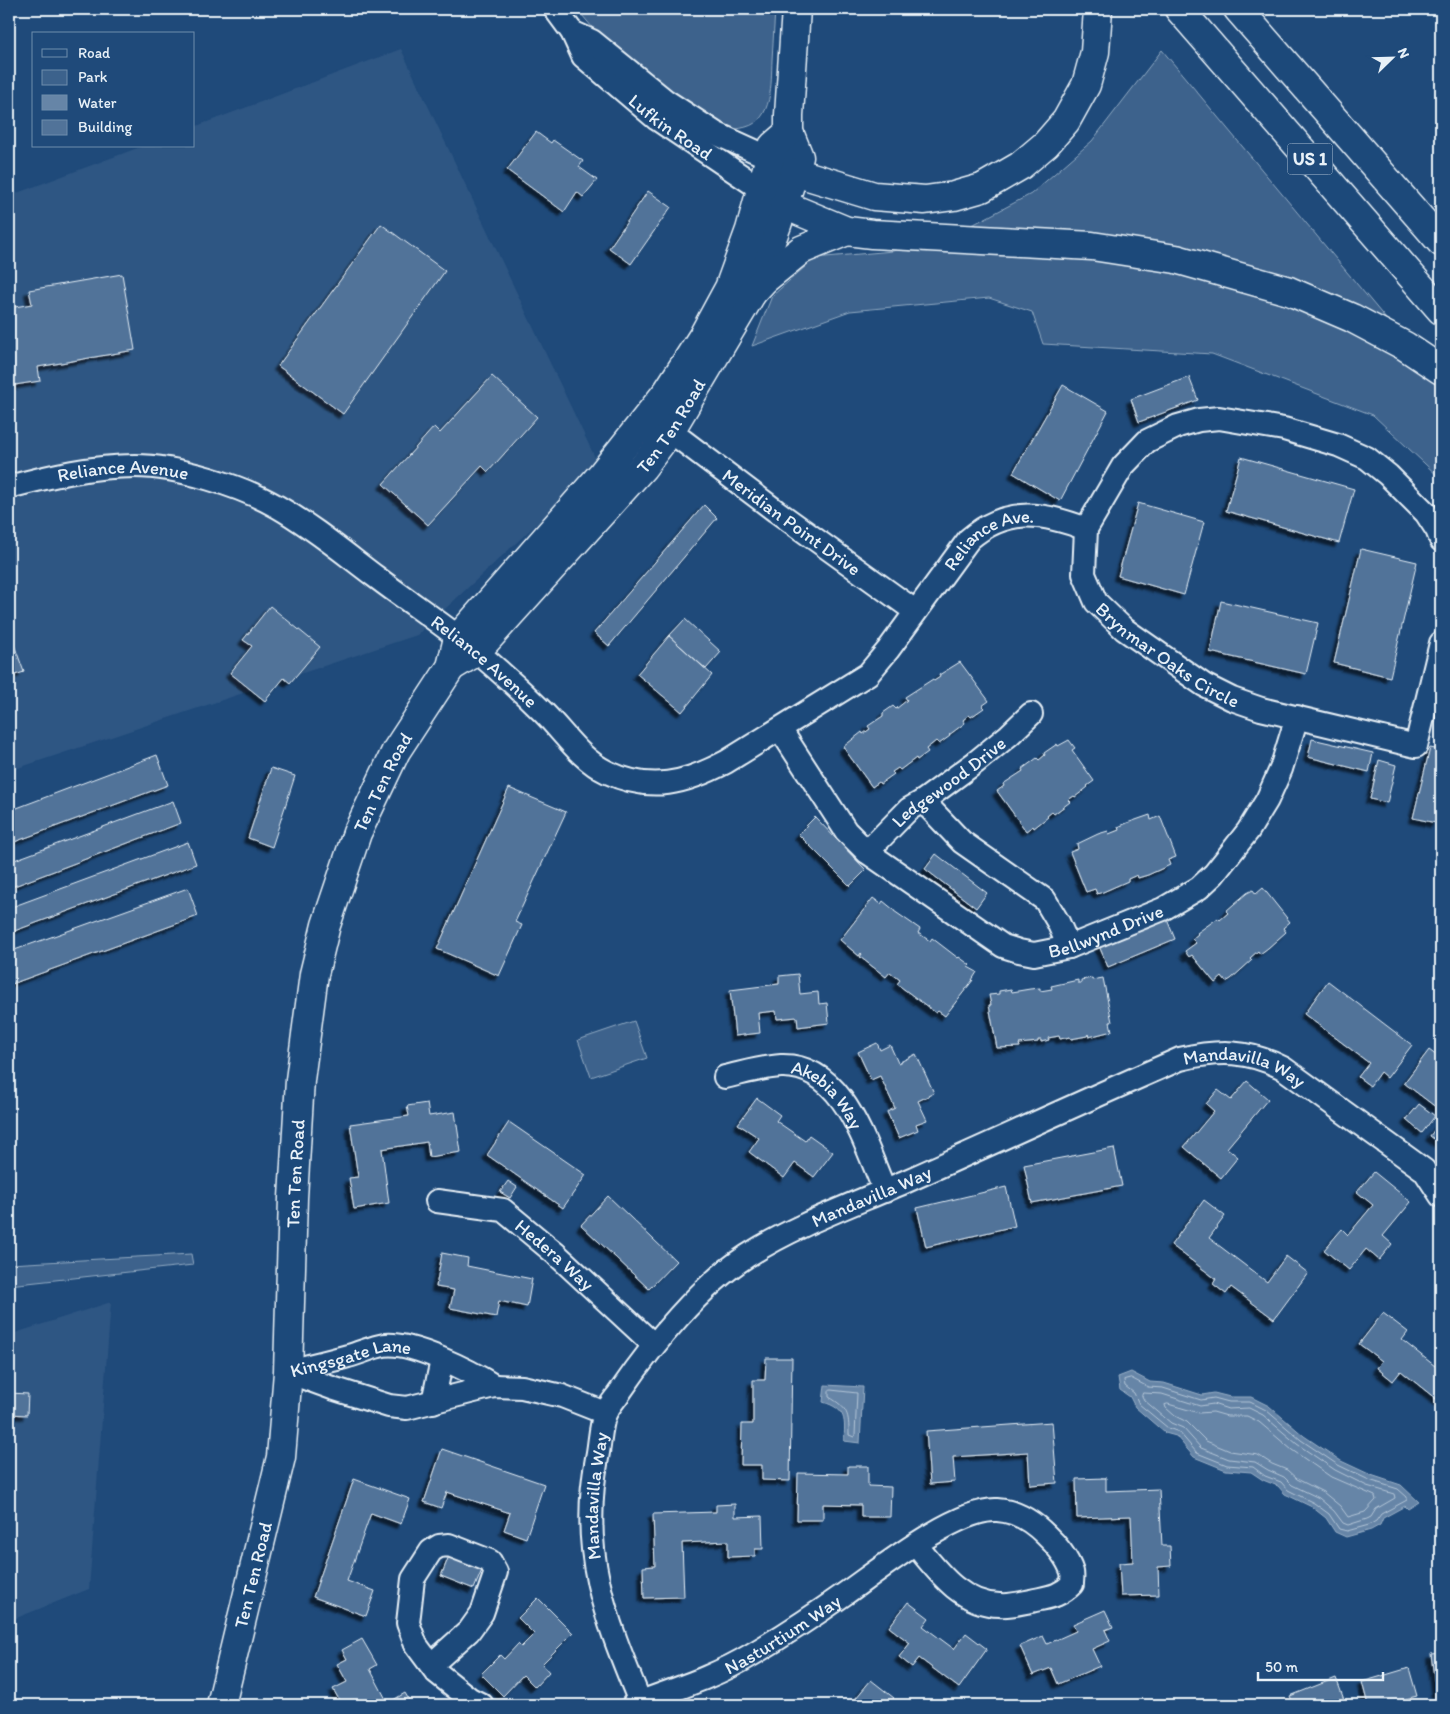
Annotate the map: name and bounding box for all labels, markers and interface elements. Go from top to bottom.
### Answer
legend [32,32,195,148]
north arrow [1368,32,1418,82]
text: Road [78,44,111,62]
text: N [1394,45,1413,61]
text: Park [78,68,108,86]
street label: Lufkin Road [624,89,718,165]
text: Water [78,94,117,112]
text: Building [78,118,132,136]
road number: US 1 [1288,144,1332,174]
street label: Ten Ten Road [631,374,710,478]
street label: Reliance Avenue [55,454,191,486]
street label: Meridian Point Drive [718,463,866,580]
street label: Reliance Ave. [938,504,1035,575]
street label: Brynmar Oaks Circle [1091,597,1242,712]
street label: Reliance Avenue [427,609,543,712]
street label: Ten Ten Road [348,727,417,836]
street label: Ledgewood Drive [886,731,1010,832]
street label: Bellwynd Drive [1046,899,1167,962]
street label: Mandavilla Way [1181,1042,1310,1092]
street label: Akebia Way [789,1055,868,1133]
street label: Ten Ten Road [281,1118,309,1228]
street label: Mandavilla Way [808,1160,935,1232]
street label: Hedera Way [511,1214,599,1295]
street label: Kingsgate Lane [287,1333,414,1382]
street label: Mandavilla Way [580,1431,612,1561]
street label: Ten Ten Road [229,1519,277,1630]
street label: Nasturtium Way [721,1589,845,1679]
scale bar [1258,1649,1382,1681]
text: 50 m [1265,1658,1298,1676]

